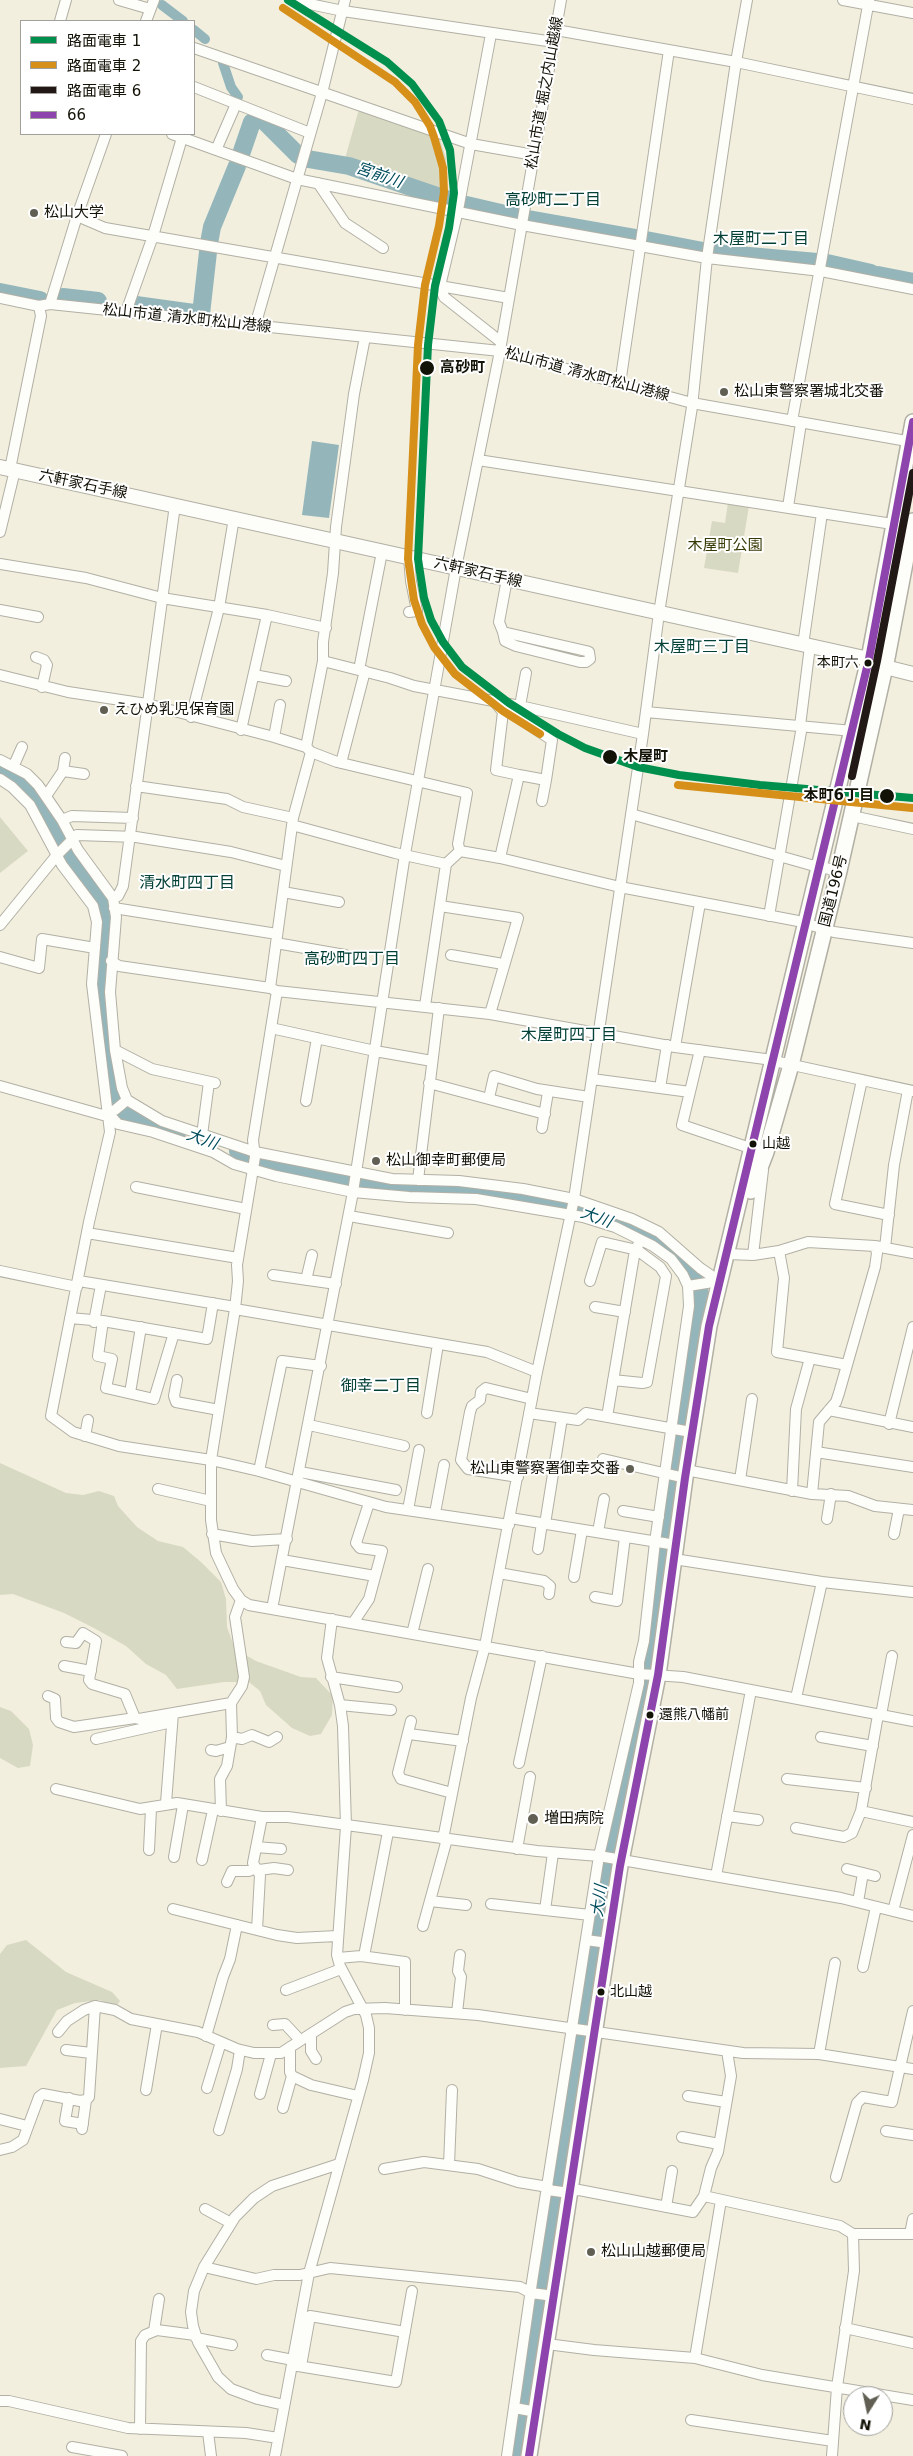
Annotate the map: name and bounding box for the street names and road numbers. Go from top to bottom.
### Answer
street label: 松山市道 堀之内山越線 [523,15,567,171]
street label: 松山市道 清水町松山港線 [102,301,272,337]
street label: 松山市道 清水町松山港線 [503,344,671,406]
street label: 六軒家石手線 [37,467,129,503]
street label: 六軒家石手線 [432,554,524,592]
street label: 国道196号 [816,853,852,929]

